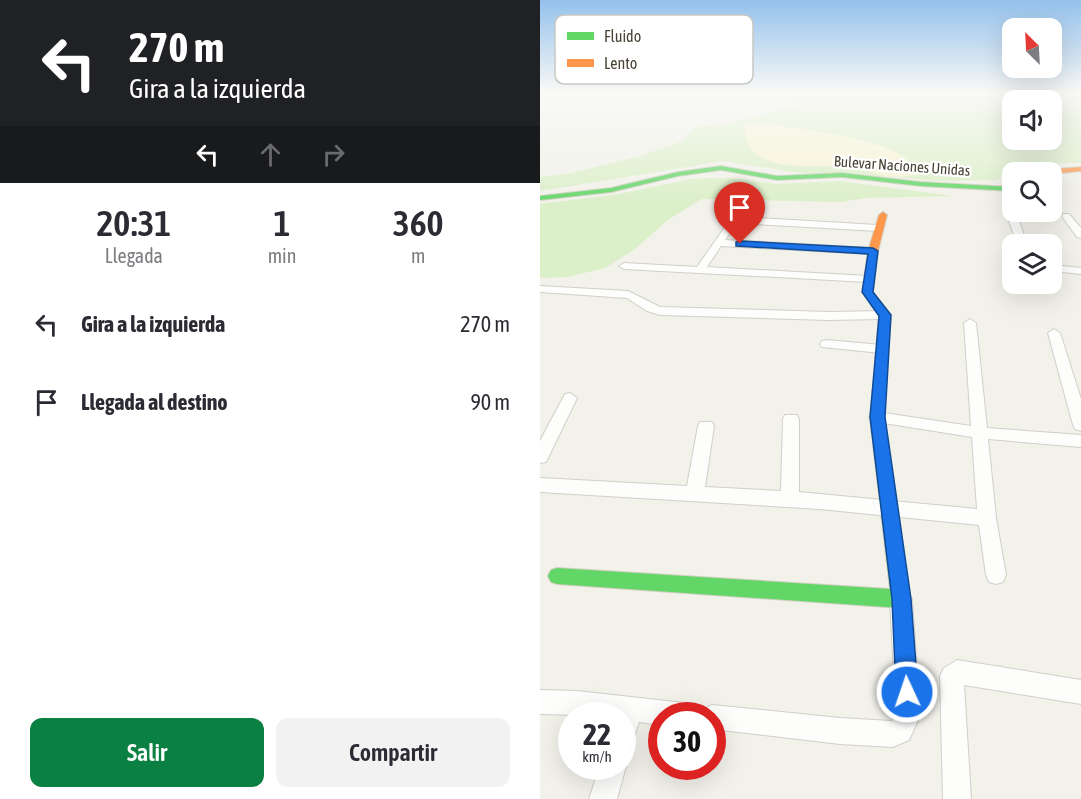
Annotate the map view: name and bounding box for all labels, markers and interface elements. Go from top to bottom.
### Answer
legend [555,15,753,84]
north arrow [1002,18,1062,78]
map controls [1002,18,1062,294]
text: 270 m [129,23,224,71]
icon: left [30,24,108,102]
text: Fluido [604,27,641,45]
text: Lento [604,54,637,72]
text: Gira a la izquierda [129,73,306,104]
button: sound [1002,90,1062,150]
icon: left [191,138,224,171]
icon: ahead [254,138,287,171]
icon: right [317,138,350,171]
street label: Bulevar Naciones Unidas [833,152,971,179]
button: search [1002,162,1062,222]
pin [714,182,765,244]
icon: arrive [723,191,756,224]
text: 20:31 [96,202,171,244]
text: 1 [274,202,290,244]
text: 360 [393,202,444,244]
button: layers [1002,234,1062,294]
text: Llegada [105,244,163,267]
text: min [268,244,296,267]
text: m [411,244,425,267]
icon: left [30,308,63,341]
text: Gira a la izquierda [81,311,225,337]
text: 270 m [460,311,510,337]
icon: arrive [30,386,63,419]
text: Llegada al destino [81,389,228,415]
text: 90 m [470,389,510,415]
position arrow [875,660,939,724]
speed limit sign: 30 [648,702,726,780]
text: 22 [583,717,611,751]
button: Salir [30,718,264,787]
button: Compartir [276,718,510,787]
text: km/h [582,748,612,765]

